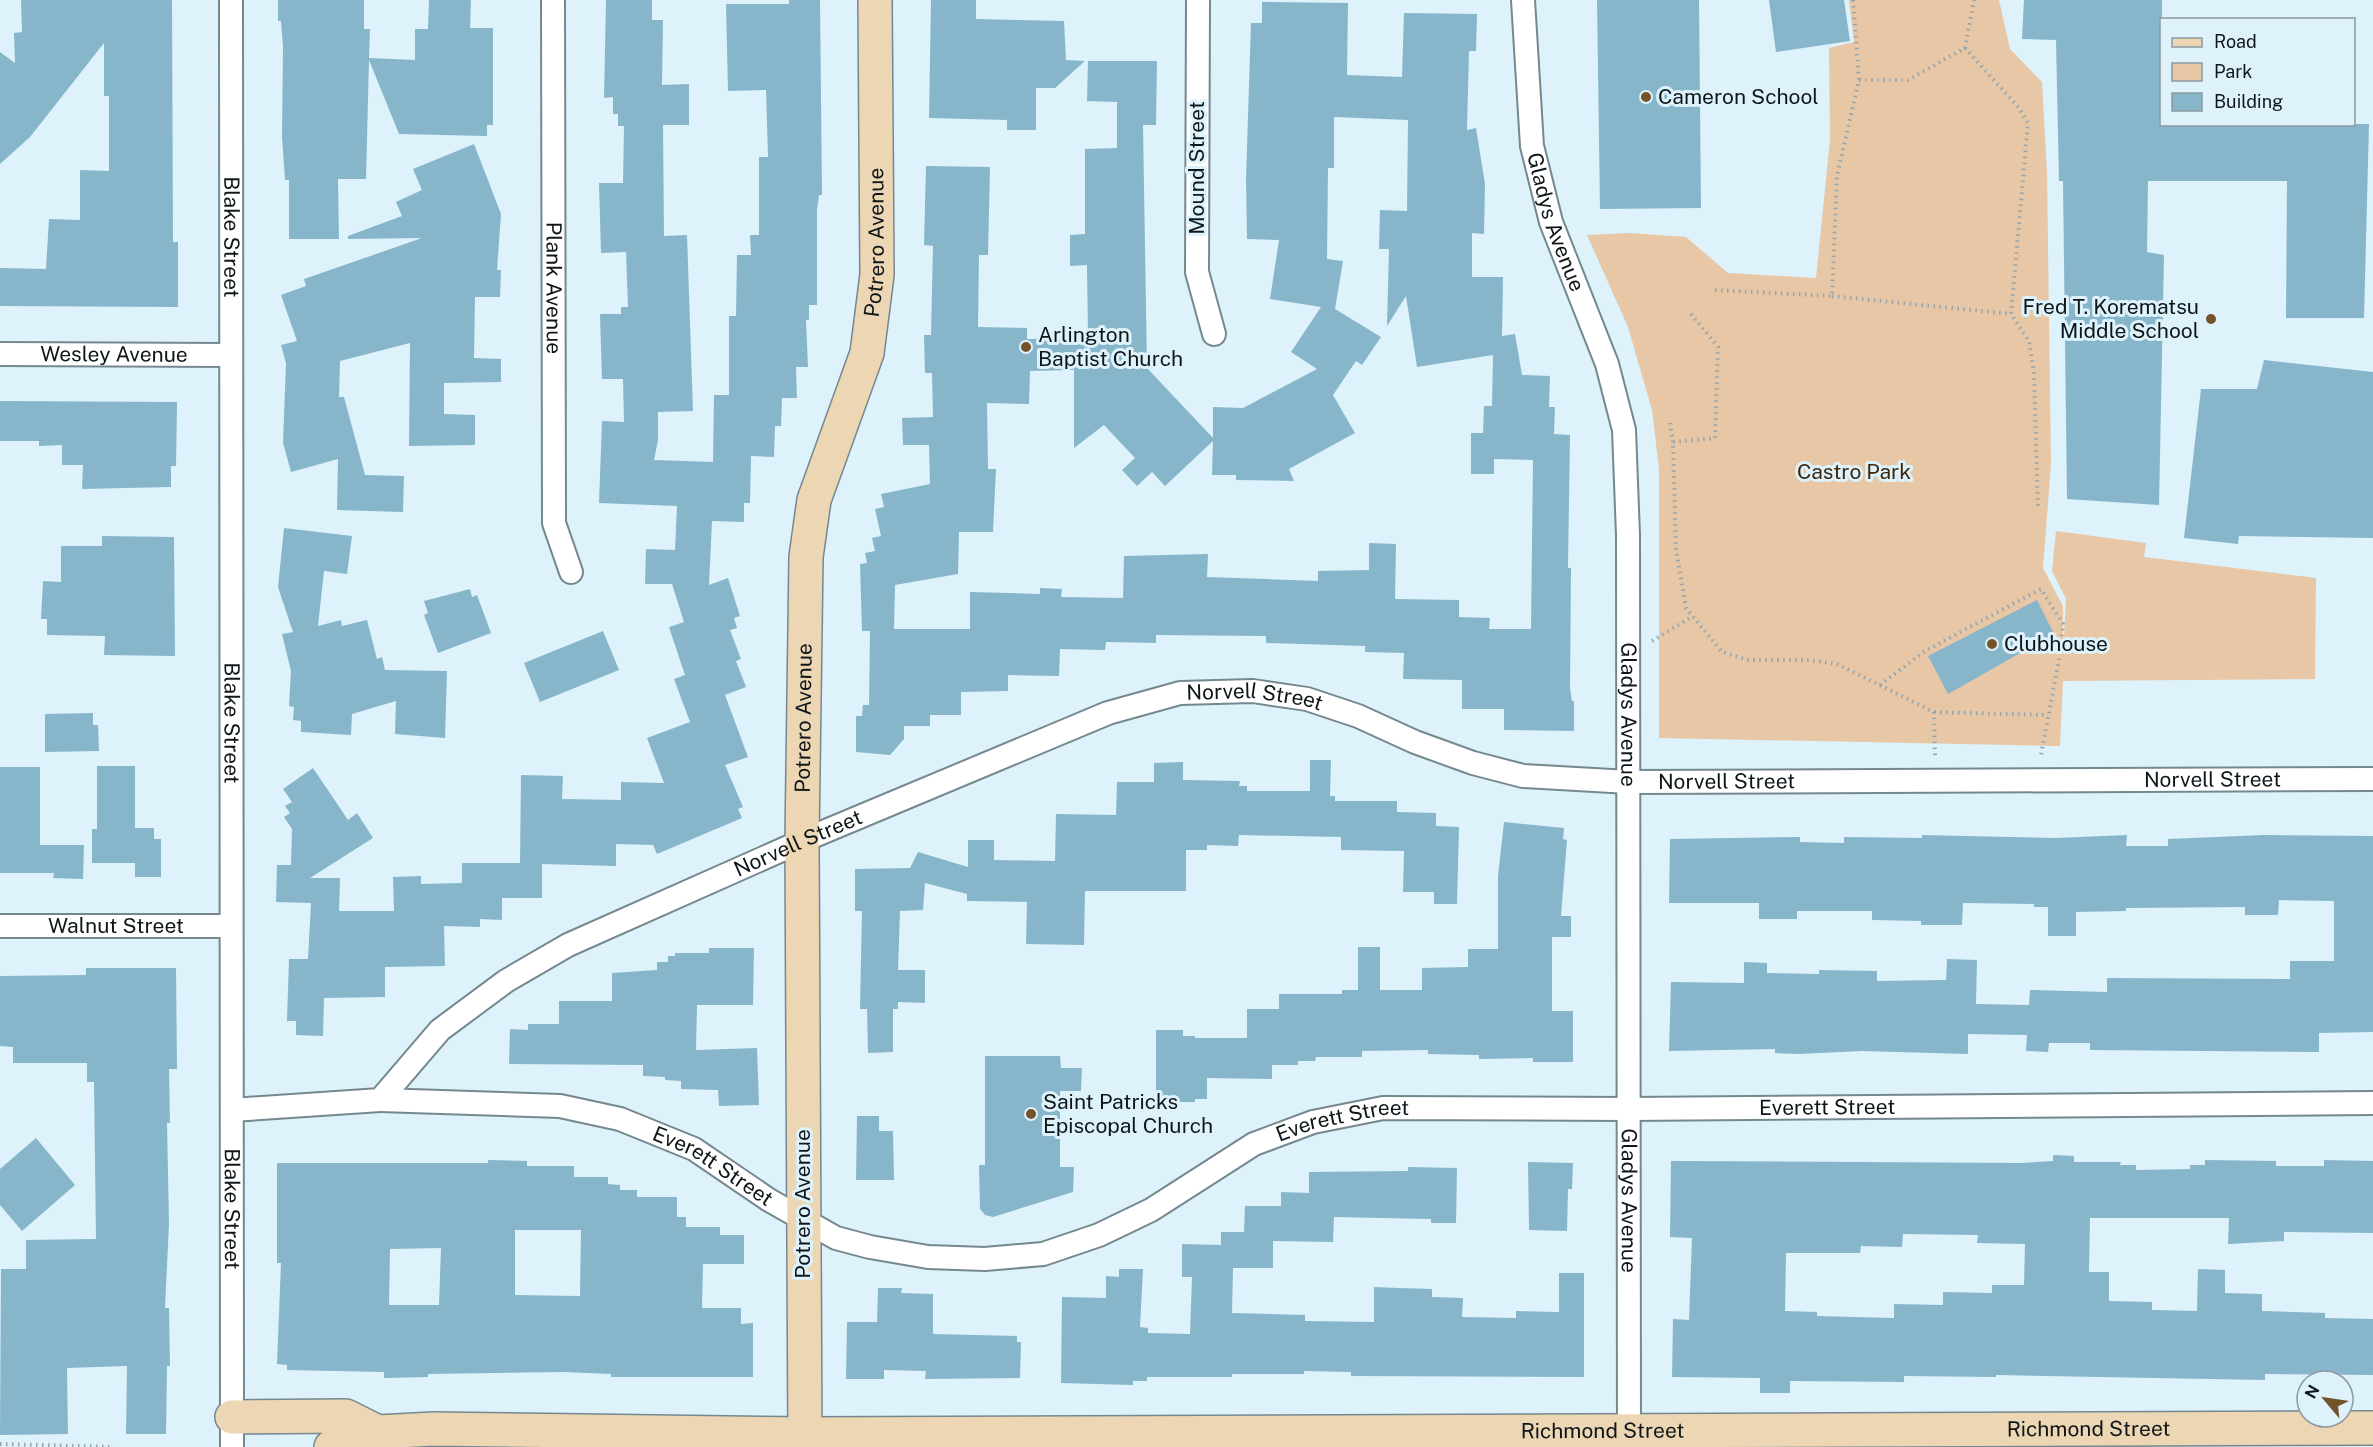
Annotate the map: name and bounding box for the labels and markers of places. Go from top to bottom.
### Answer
place label: Cameron School [1658,84,1819,109]
marker: Cameron School [1639,90,1653,104]
place label: Fred T. Korematsu Middle School [2023,294,2199,343]
marker: Fred T. Korematsu Middle School [2204,312,2218,326]
place label: Arlington Baptist Church [1038,322,1183,371]
marker: Arlington Baptist Church [1019,340,1033,354]
place label: Clubhouse [2004,631,2108,656]
marker: Clubhouse [1985,637,1999,651]
place label: Saint Patricks Episcopal Church [1043,1089,1213,1138]
marker: Saint Patricks Episcopal Church [1024,1107,1038,1121]

